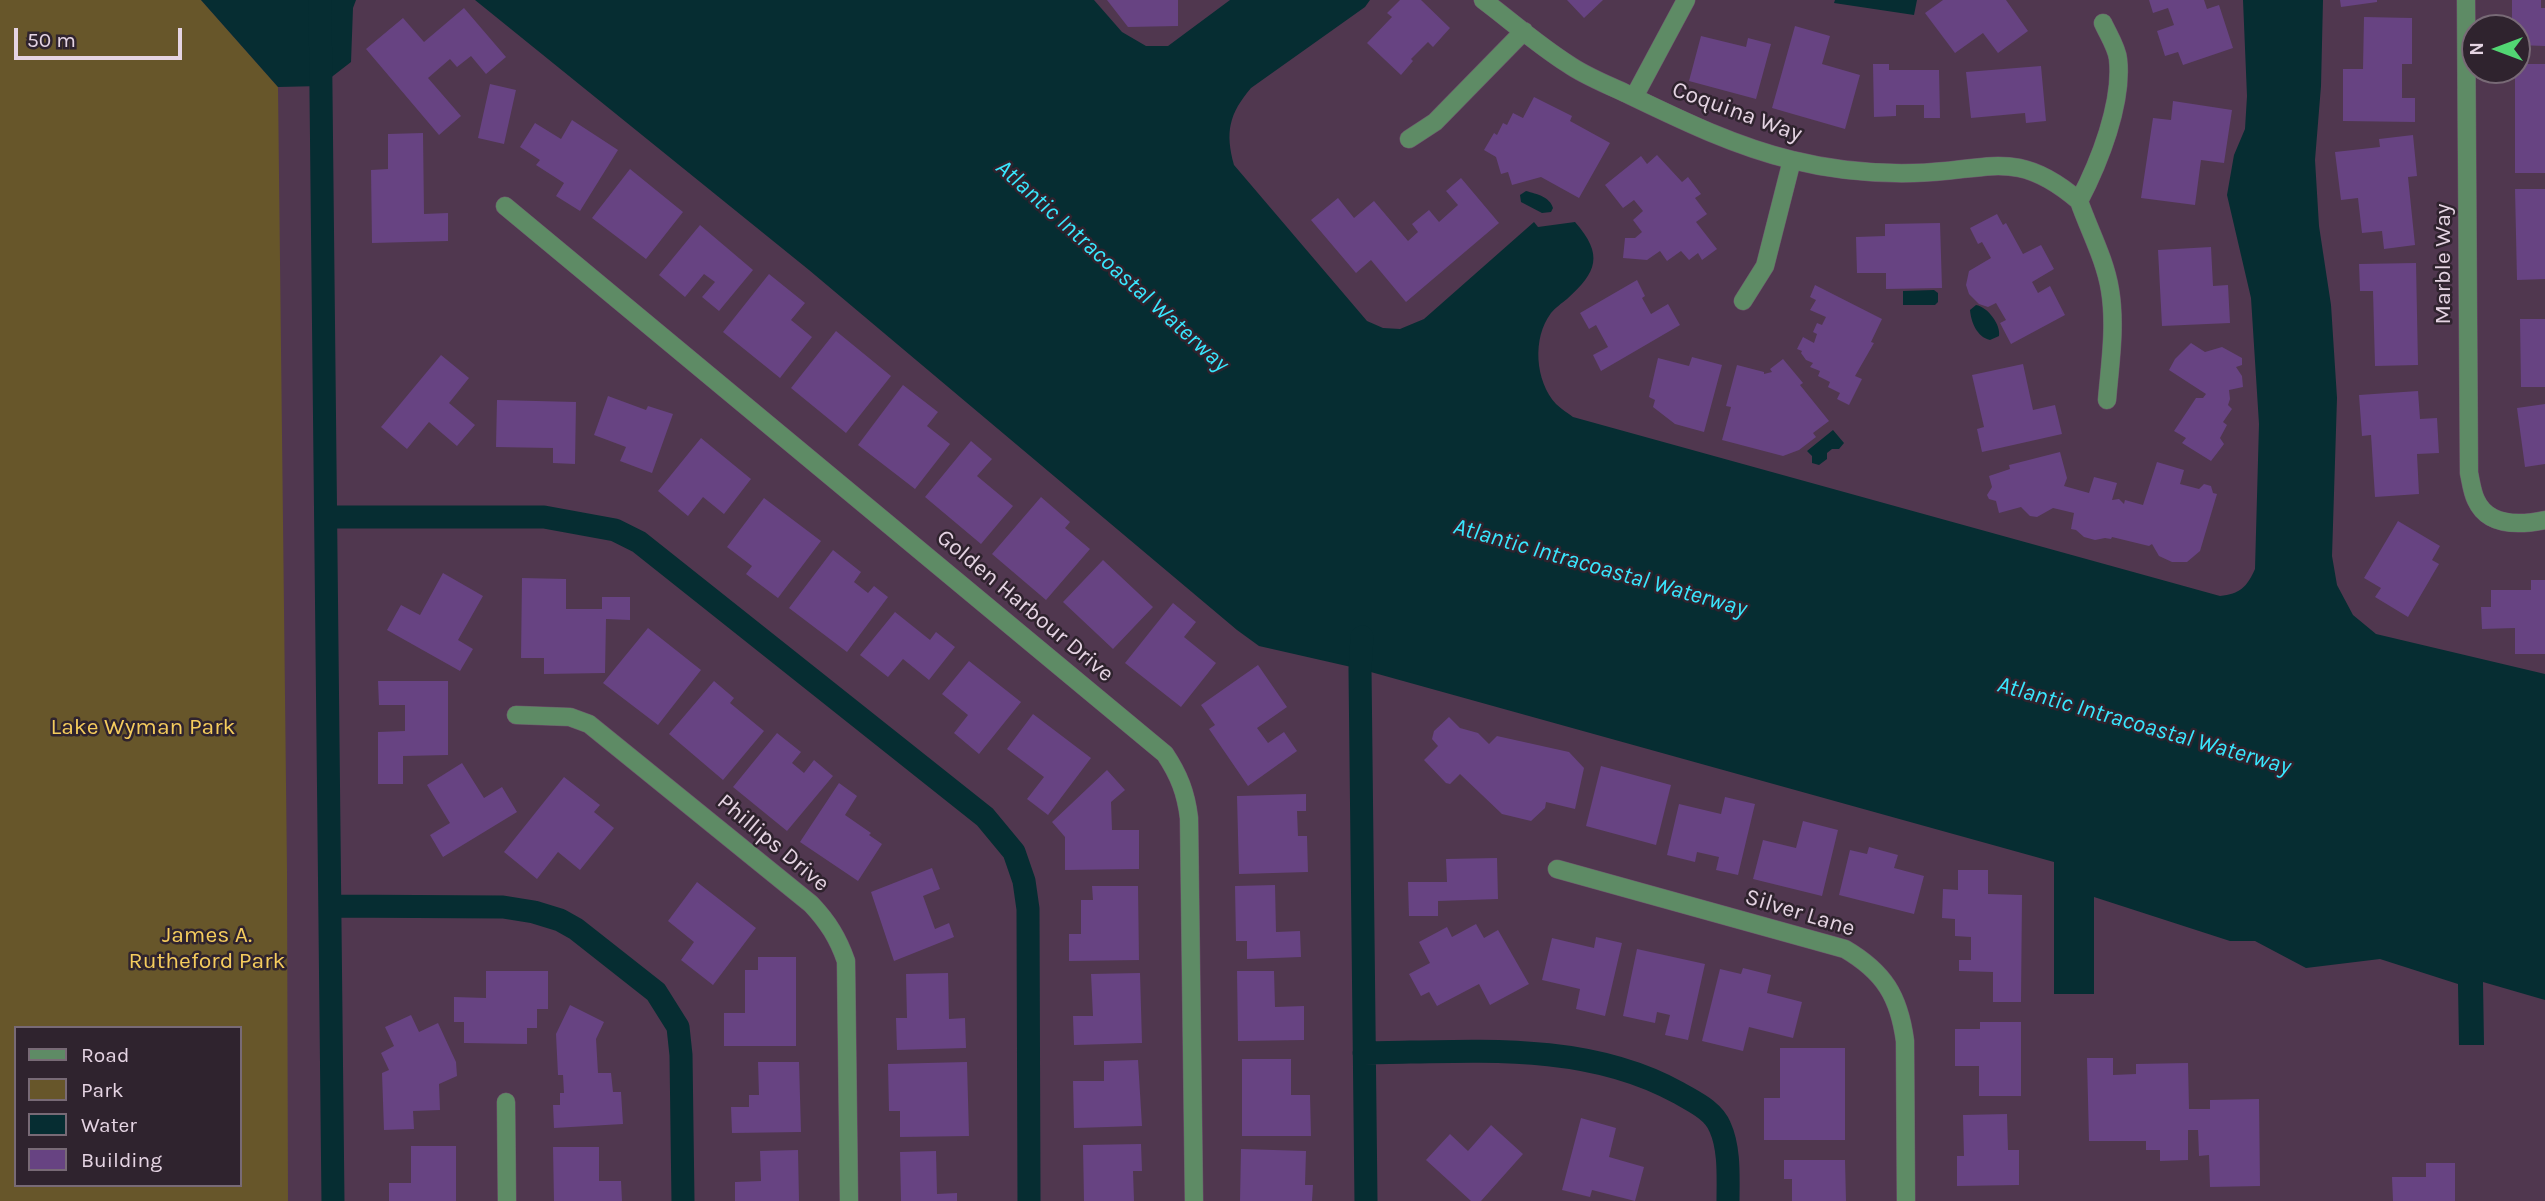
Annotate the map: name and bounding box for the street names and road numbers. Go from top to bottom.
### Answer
street label: Coquina Way [1668,76,1806,148]
street label: Marble Way [2429,204,2457,324]
street label: Golden Harbour Drive [931,524,1119,688]
street label: Phillips Drive [711,788,835,898]
street label: Silver Lane [1742,883,1858,943]

